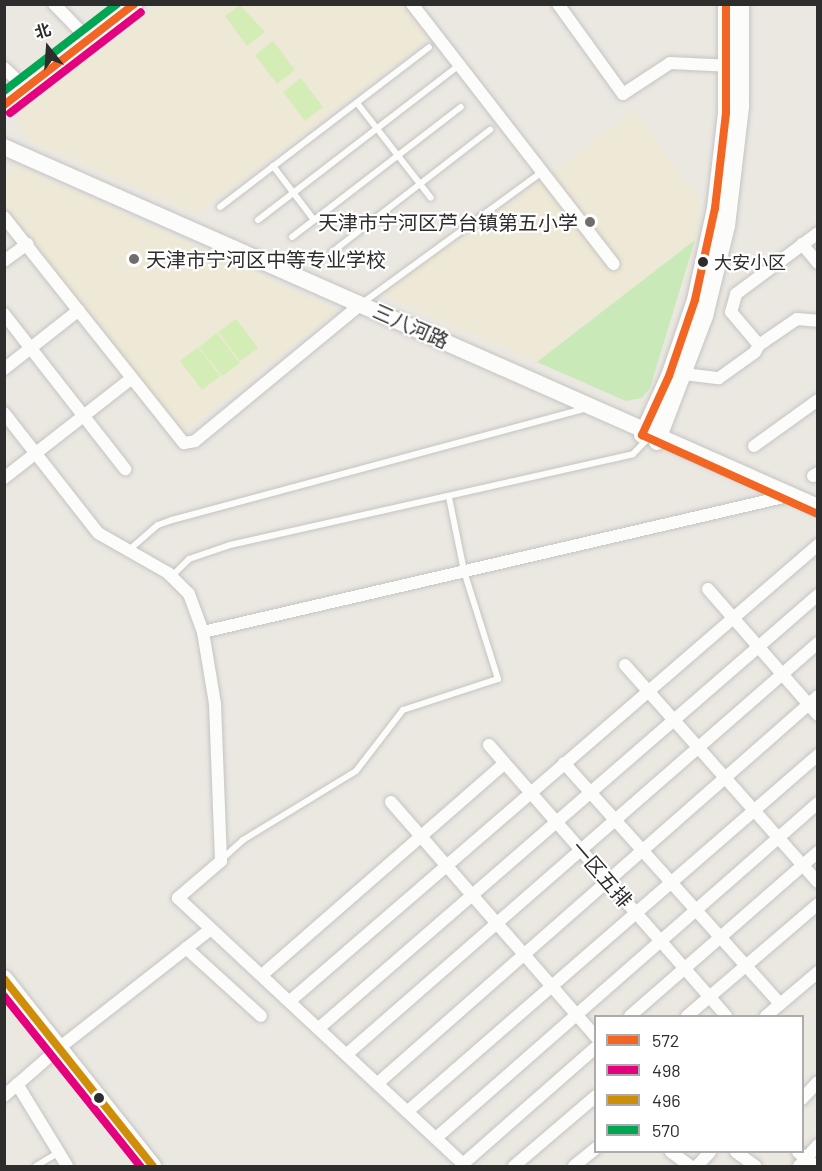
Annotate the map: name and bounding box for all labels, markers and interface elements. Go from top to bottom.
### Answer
north arrow [18,18,78,78]
text: 北 [32,19,53,42]
place label: 天津市宁河区芦台镇第五小学 [318,210,578,234]
marker: 天津市宁河区芦台镇第五小学 [583,215,597,229]
place label: 天津市宁河区中等专业学校 [146,247,386,271]
place label: 大安小区 [714,251,786,273]
marker: 天津市宁河区中等专业学校 [127,252,141,266]
marker: 大安小区 [697,256,709,268]
street label: 三八河路 [370,299,452,353]
street label: 一区五排 [567,836,637,912]
legend [594,1015,804,1153]
text: 572 [652,1029,679,1051]
text: 498 [652,1059,681,1081]
text: 496 [652,1089,681,1111]
unlabelled marker [93,1092,105,1104]
text: 570 [652,1119,680,1141]

